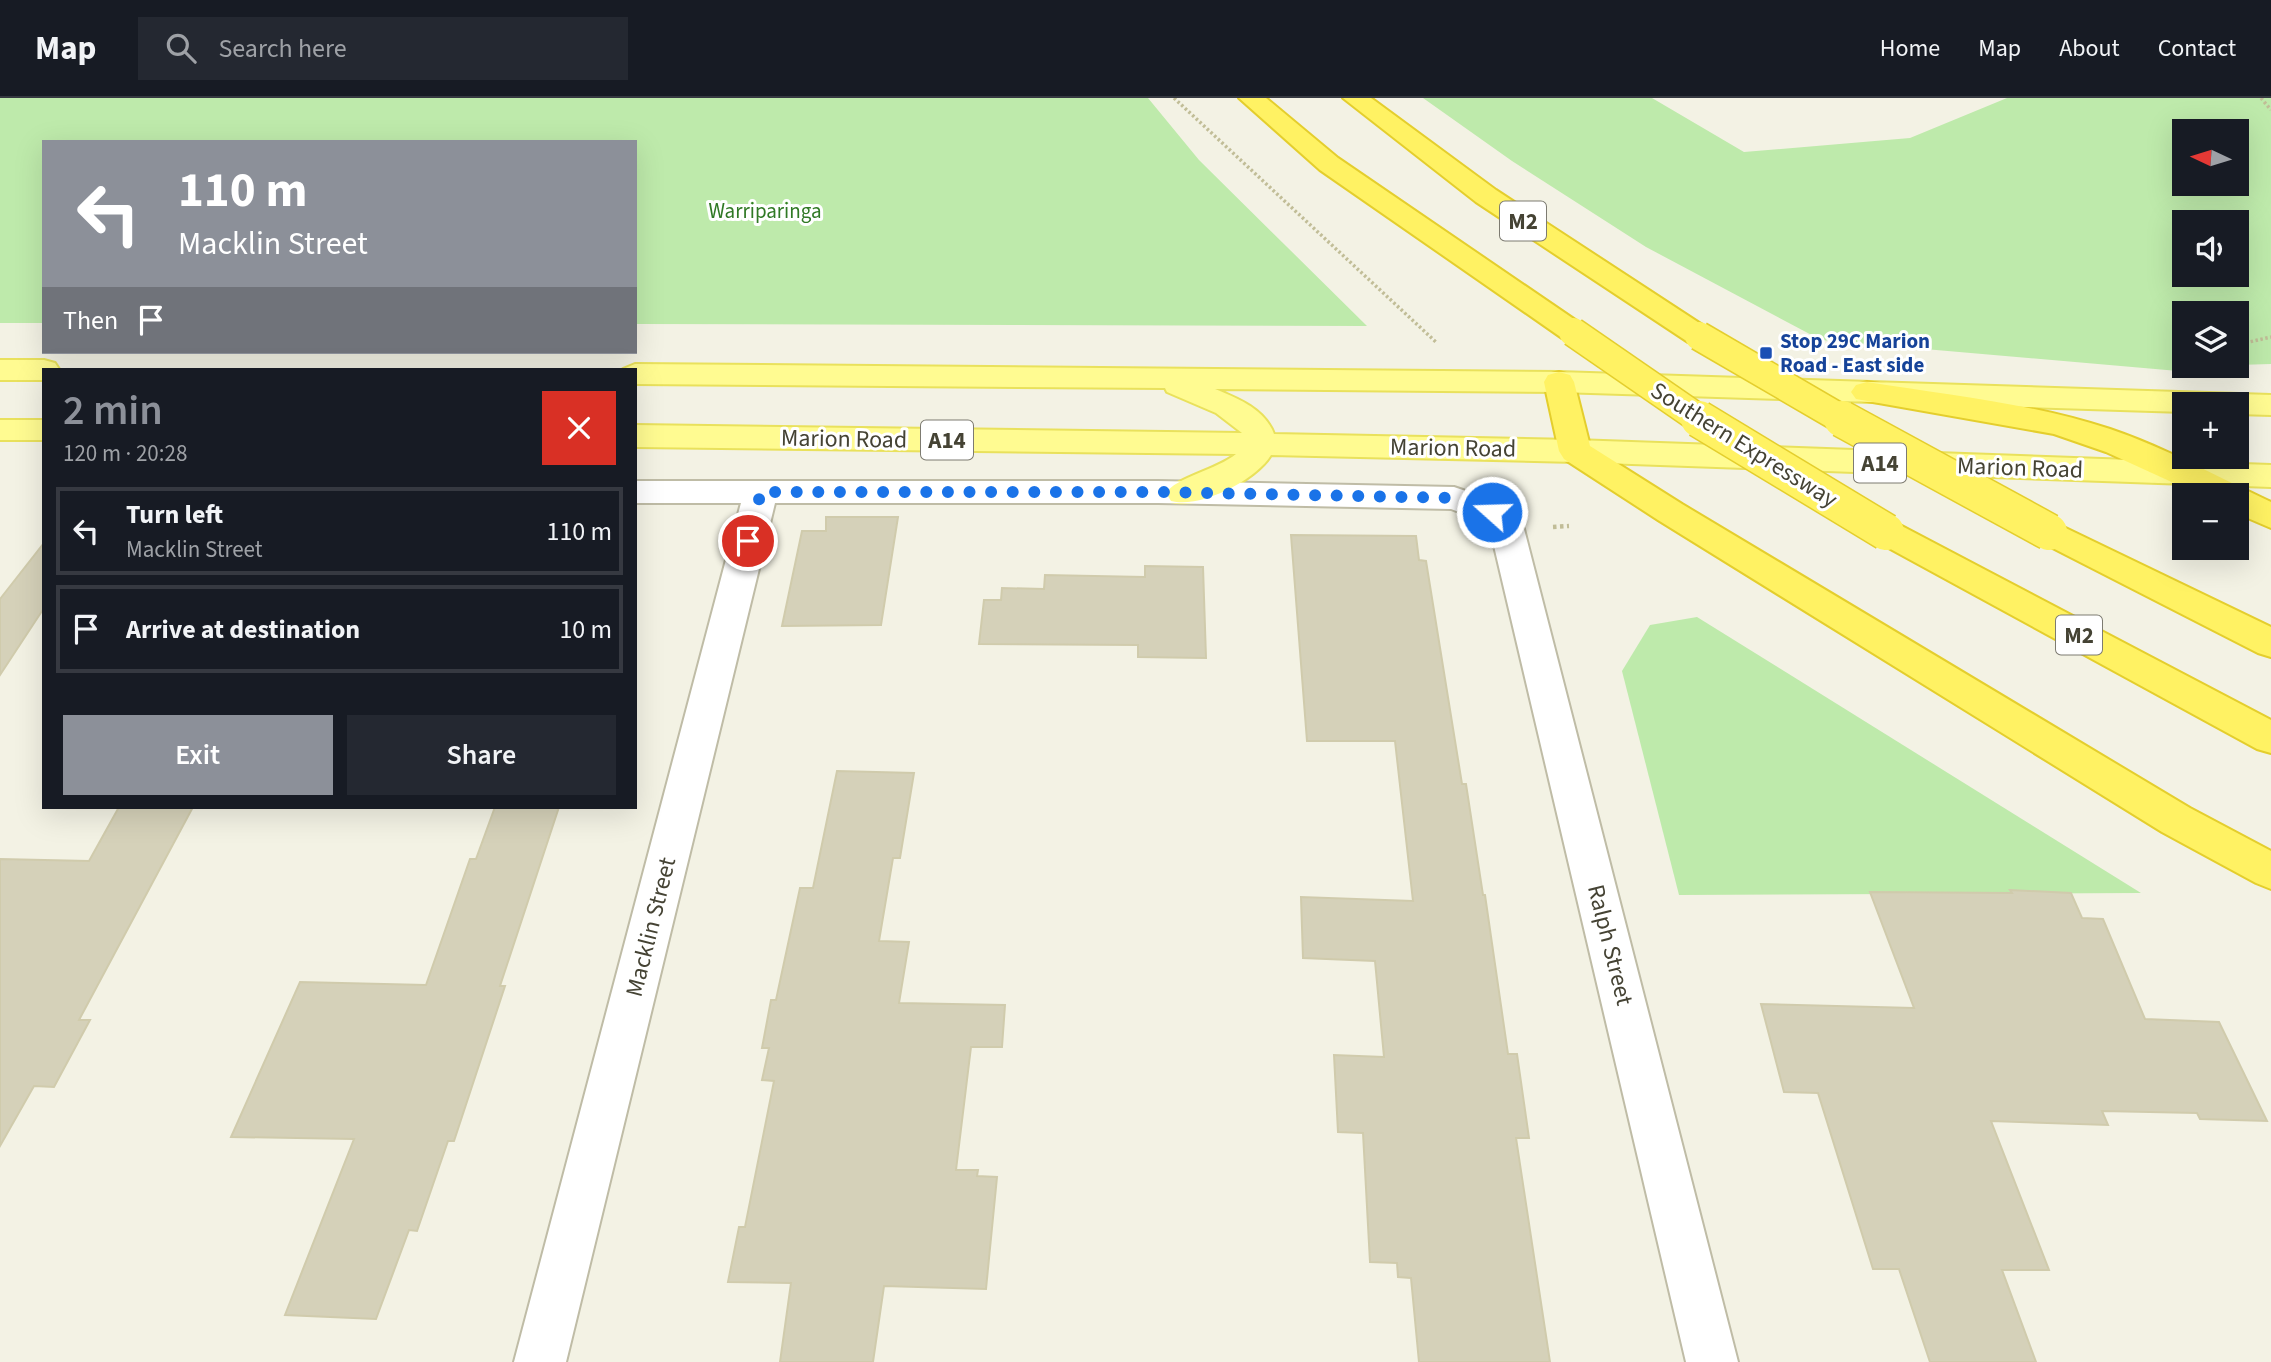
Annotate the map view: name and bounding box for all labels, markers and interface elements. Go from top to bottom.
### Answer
search box [138,17,628,80]
text: Map [35,25,96,72]
icon: search [162,29,200,67]
text: Search here [218,30,347,67]
text: Home [1880,31,1940,66]
text: Map [1978,31,2021,66]
text: About [2059,31,2120,66]
text: Contact [2158,31,2236,66]
north arrow [2172,119,2249,196]
map controls [2172,119,2249,560]
text: 110 m [178,156,307,226]
icon: left [63,168,154,259]
park label: Warriparinga [708,196,822,226]
road number: M2 [1500,202,1546,240]
button: sound [2172,210,2249,287]
text: Macklin Street [178,221,368,267]
icon: arrive [132,301,170,339]
button: layers [2172,301,2249,378]
text: Then [63,302,118,339]
place label: Stop 29C Marion Road - East side [1780,326,1930,380]
marker: Stop 29C Marion Road - East side [1758,345,1774,361]
street label: Southern Expressway [1644,373,1844,517]
text: 2 min [63,381,163,441]
button: close [542,391,616,465]
button: + [2172,392,2249,469]
street label: Marion Road [781,420,907,458]
road number: A14 [921,420,973,460]
street label: Marion Road [1390,429,1516,467]
text: 120 m · 20:28 [63,437,187,470]
road number: A14 [1854,444,1906,482]
street label: Marion Road [1956,448,2084,488]
position arrow [1455,475,1529,549]
button: − [2172,483,2249,560]
text: Turn left [126,496,223,533]
pin [718,511,778,571]
icon: left [67,512,105,550]
text: 110 m [546,513,612,550]
icon: arrive [729,522,767,560]
text: Macklin Street [126,533,263,566]
icon: arrive [67,610,105,648]
text: Arrive at destination [126,611,360,648]
text: 10 m [559,611,612,648]
road number: M2 [2056,615,2102,654]
button: Exit [63,715,333,795]
button: Share [347,715,616,795]
street label: Macklin Street [617,854,685,1000]
street label: Ralph Street [1578,881,1642,1009]

